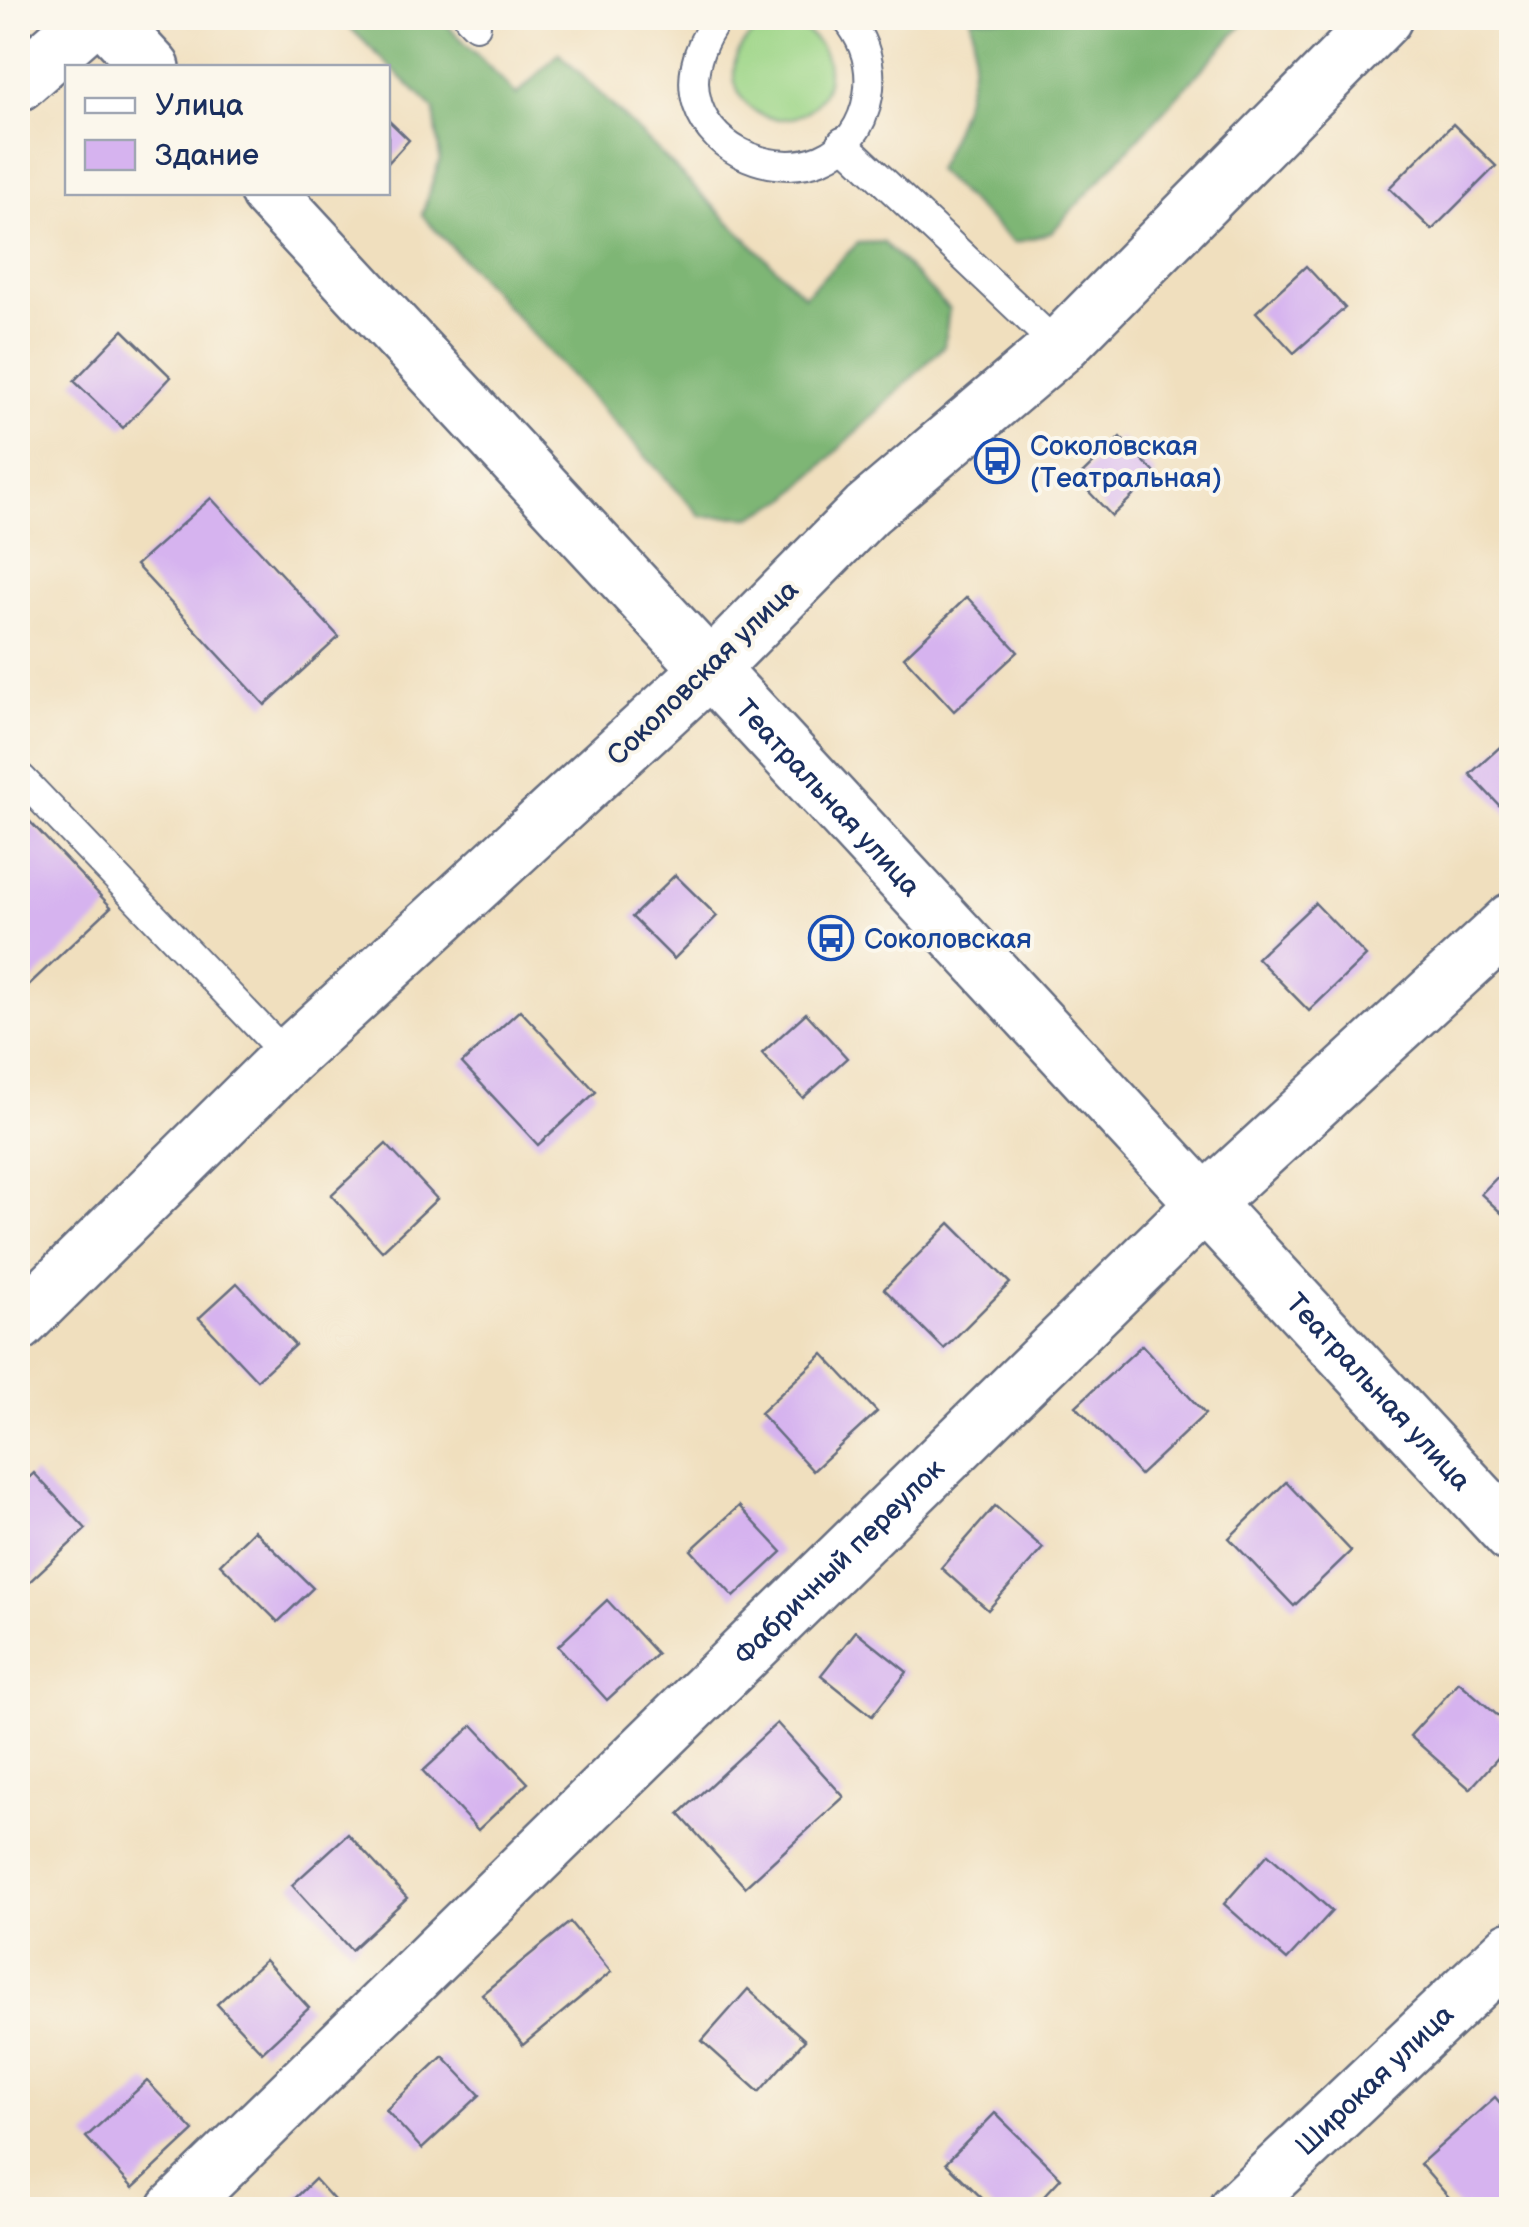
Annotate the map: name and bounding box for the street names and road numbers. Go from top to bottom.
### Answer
street label: Соколовская улица [601,573,806,773]
street label: Театральная улица [728,693,927,904]
street label: Театральная улица [1279,1287,1478,1498]
street label: Фабричный переулок [728,1452,952,1672]
street label: Широкая улица [1289,1998,1461,2163]

